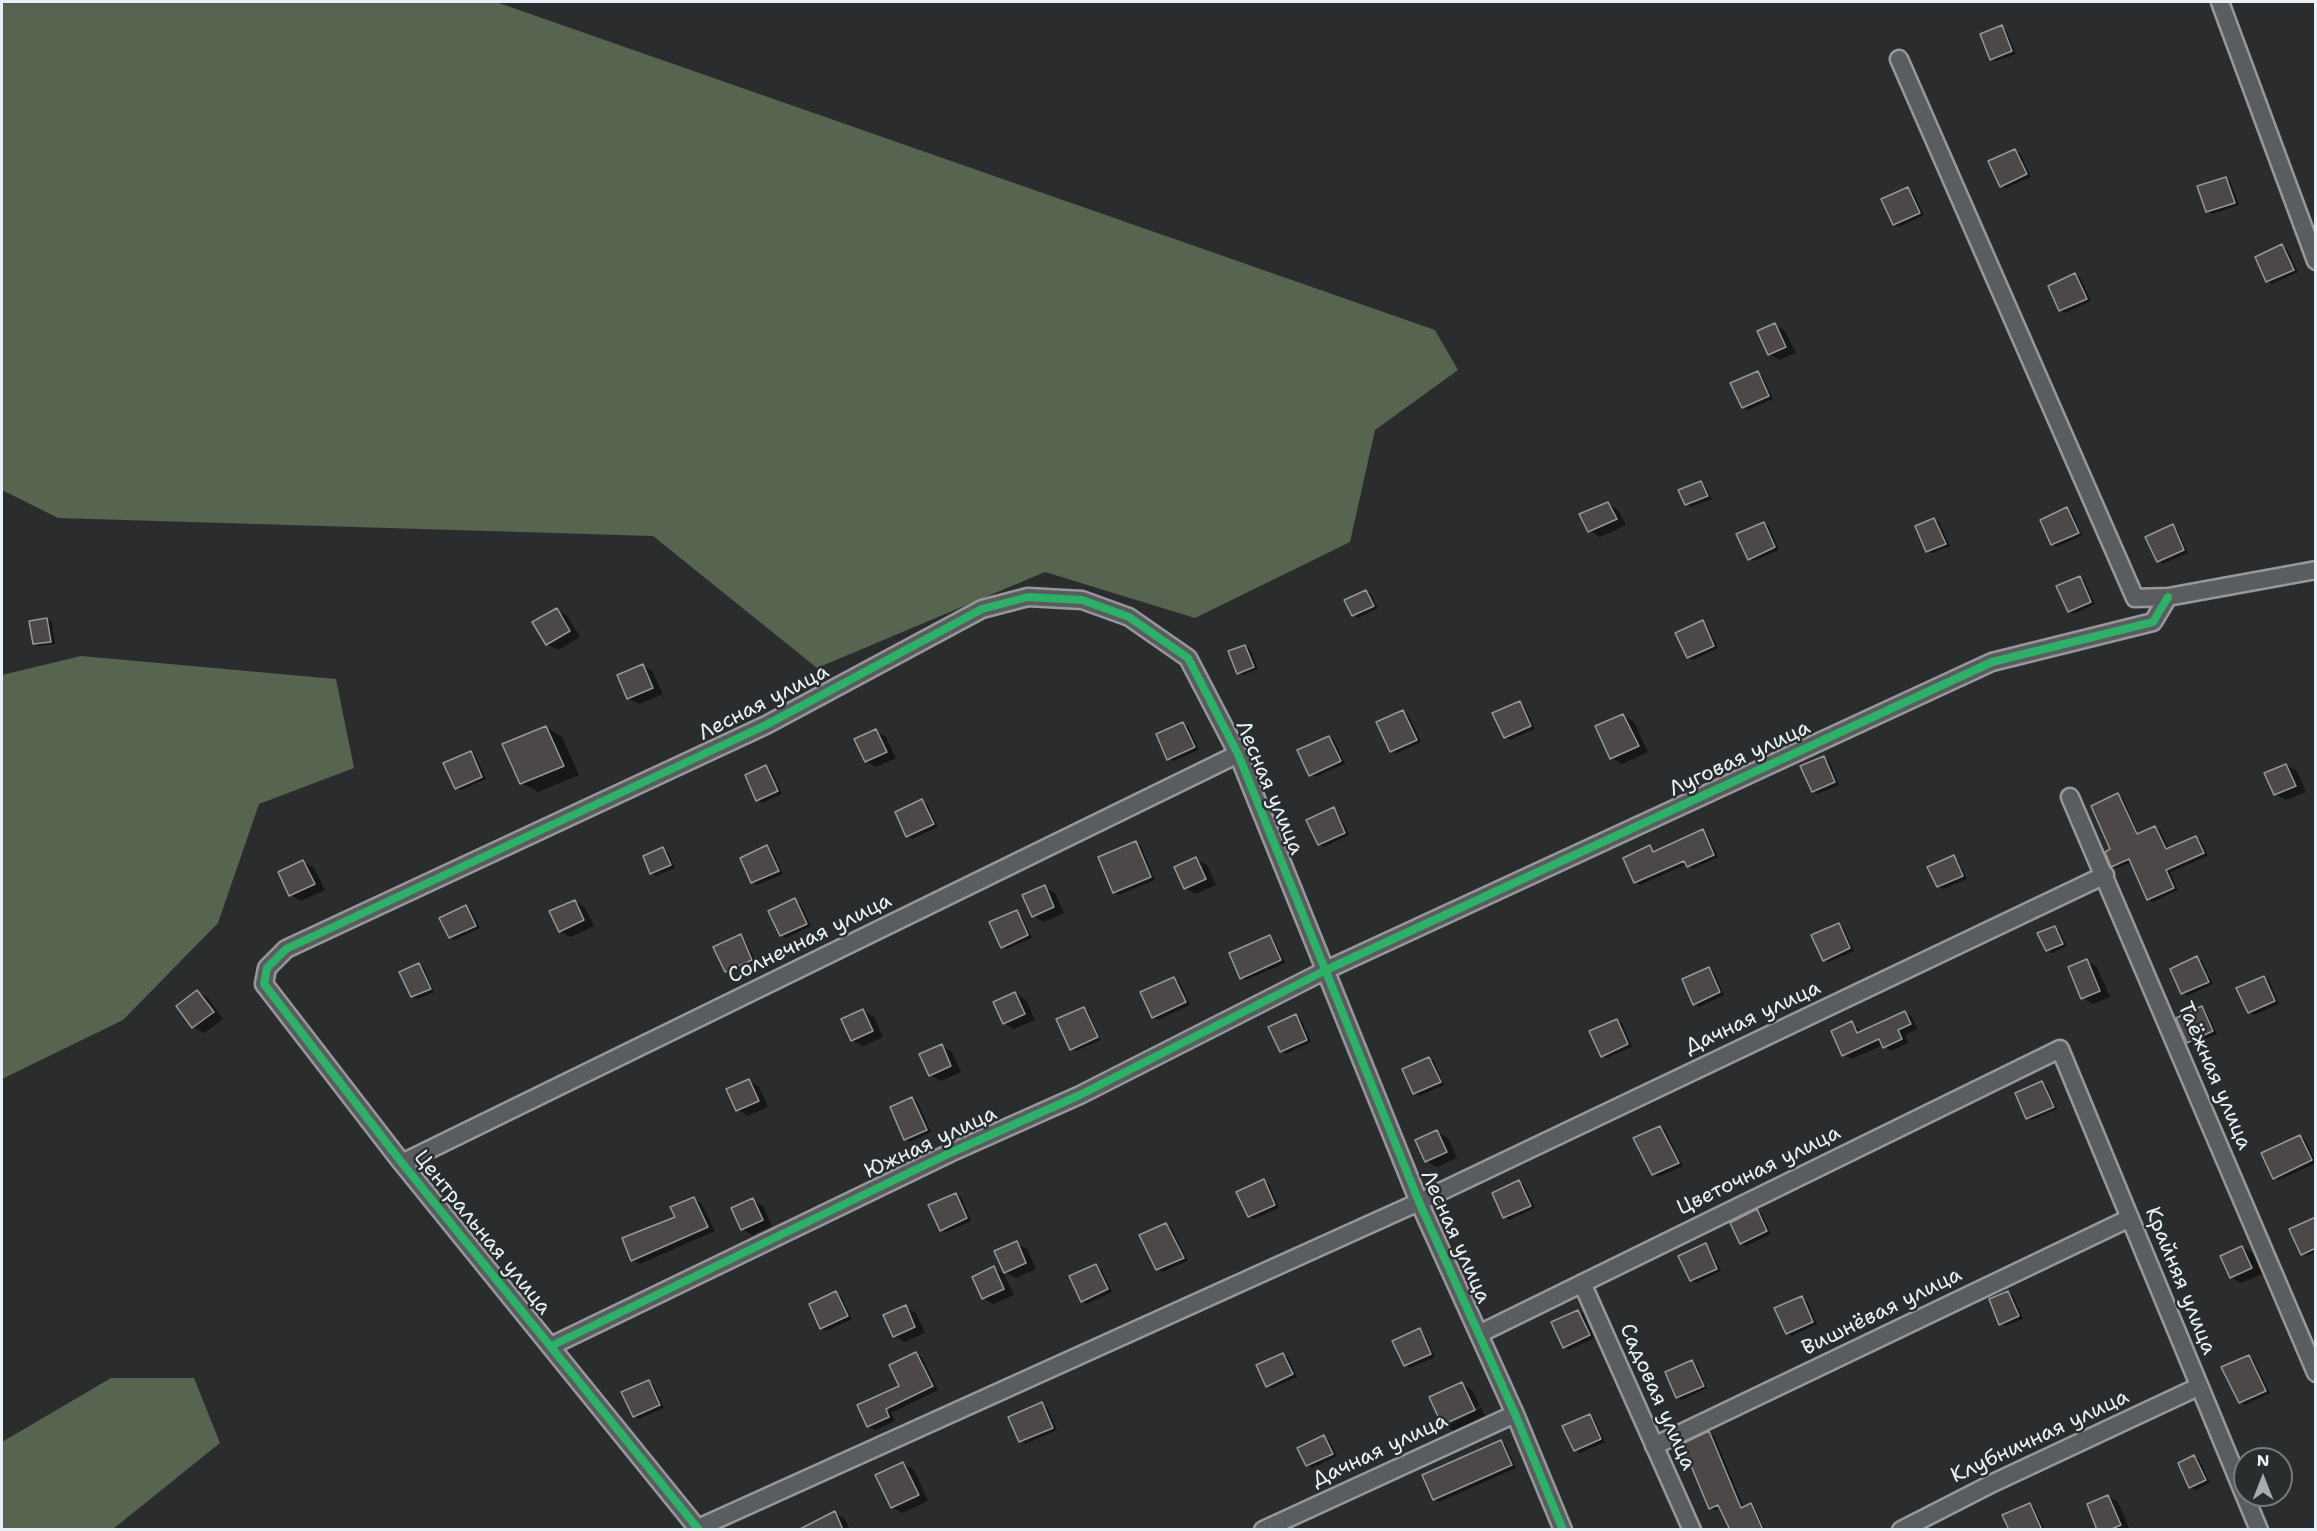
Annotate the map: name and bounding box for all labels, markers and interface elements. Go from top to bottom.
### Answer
street label: Лесная улица [695,659,833,747]
street label: Луговая улица [1665,715,1815,803]
street label: Лесная улица [1229,717,1309,859]
street label: Солнечная улица [724,888,896,990]
street label: Дачная улица [1681,976,1825,1060]
street label: Таёжная улица [2171,998,2257,1154]
street label: Южная улица [861,1101,1001,1185]
street label: Цветочная улица [1673,1121,1845,1221]
street label: Центральная улица [408,1146,556,1320]
street label: Лесная улица [1414,1167,1496,1307]
street label: Крайняя улица [2139,1203,2221,1359]
street label: Вишнёвая улица [1798,1262,1966,1362]
street label: Садовая улица [1613,1320,1701,1474]
street label: Клубничная улица [1947,1385,2133,1489]
street label: Дачная улица [1308,1409,1452,1493]
north arrow [2233,1447,2293,1507]
text: N [2257,1450,2269,1471]

